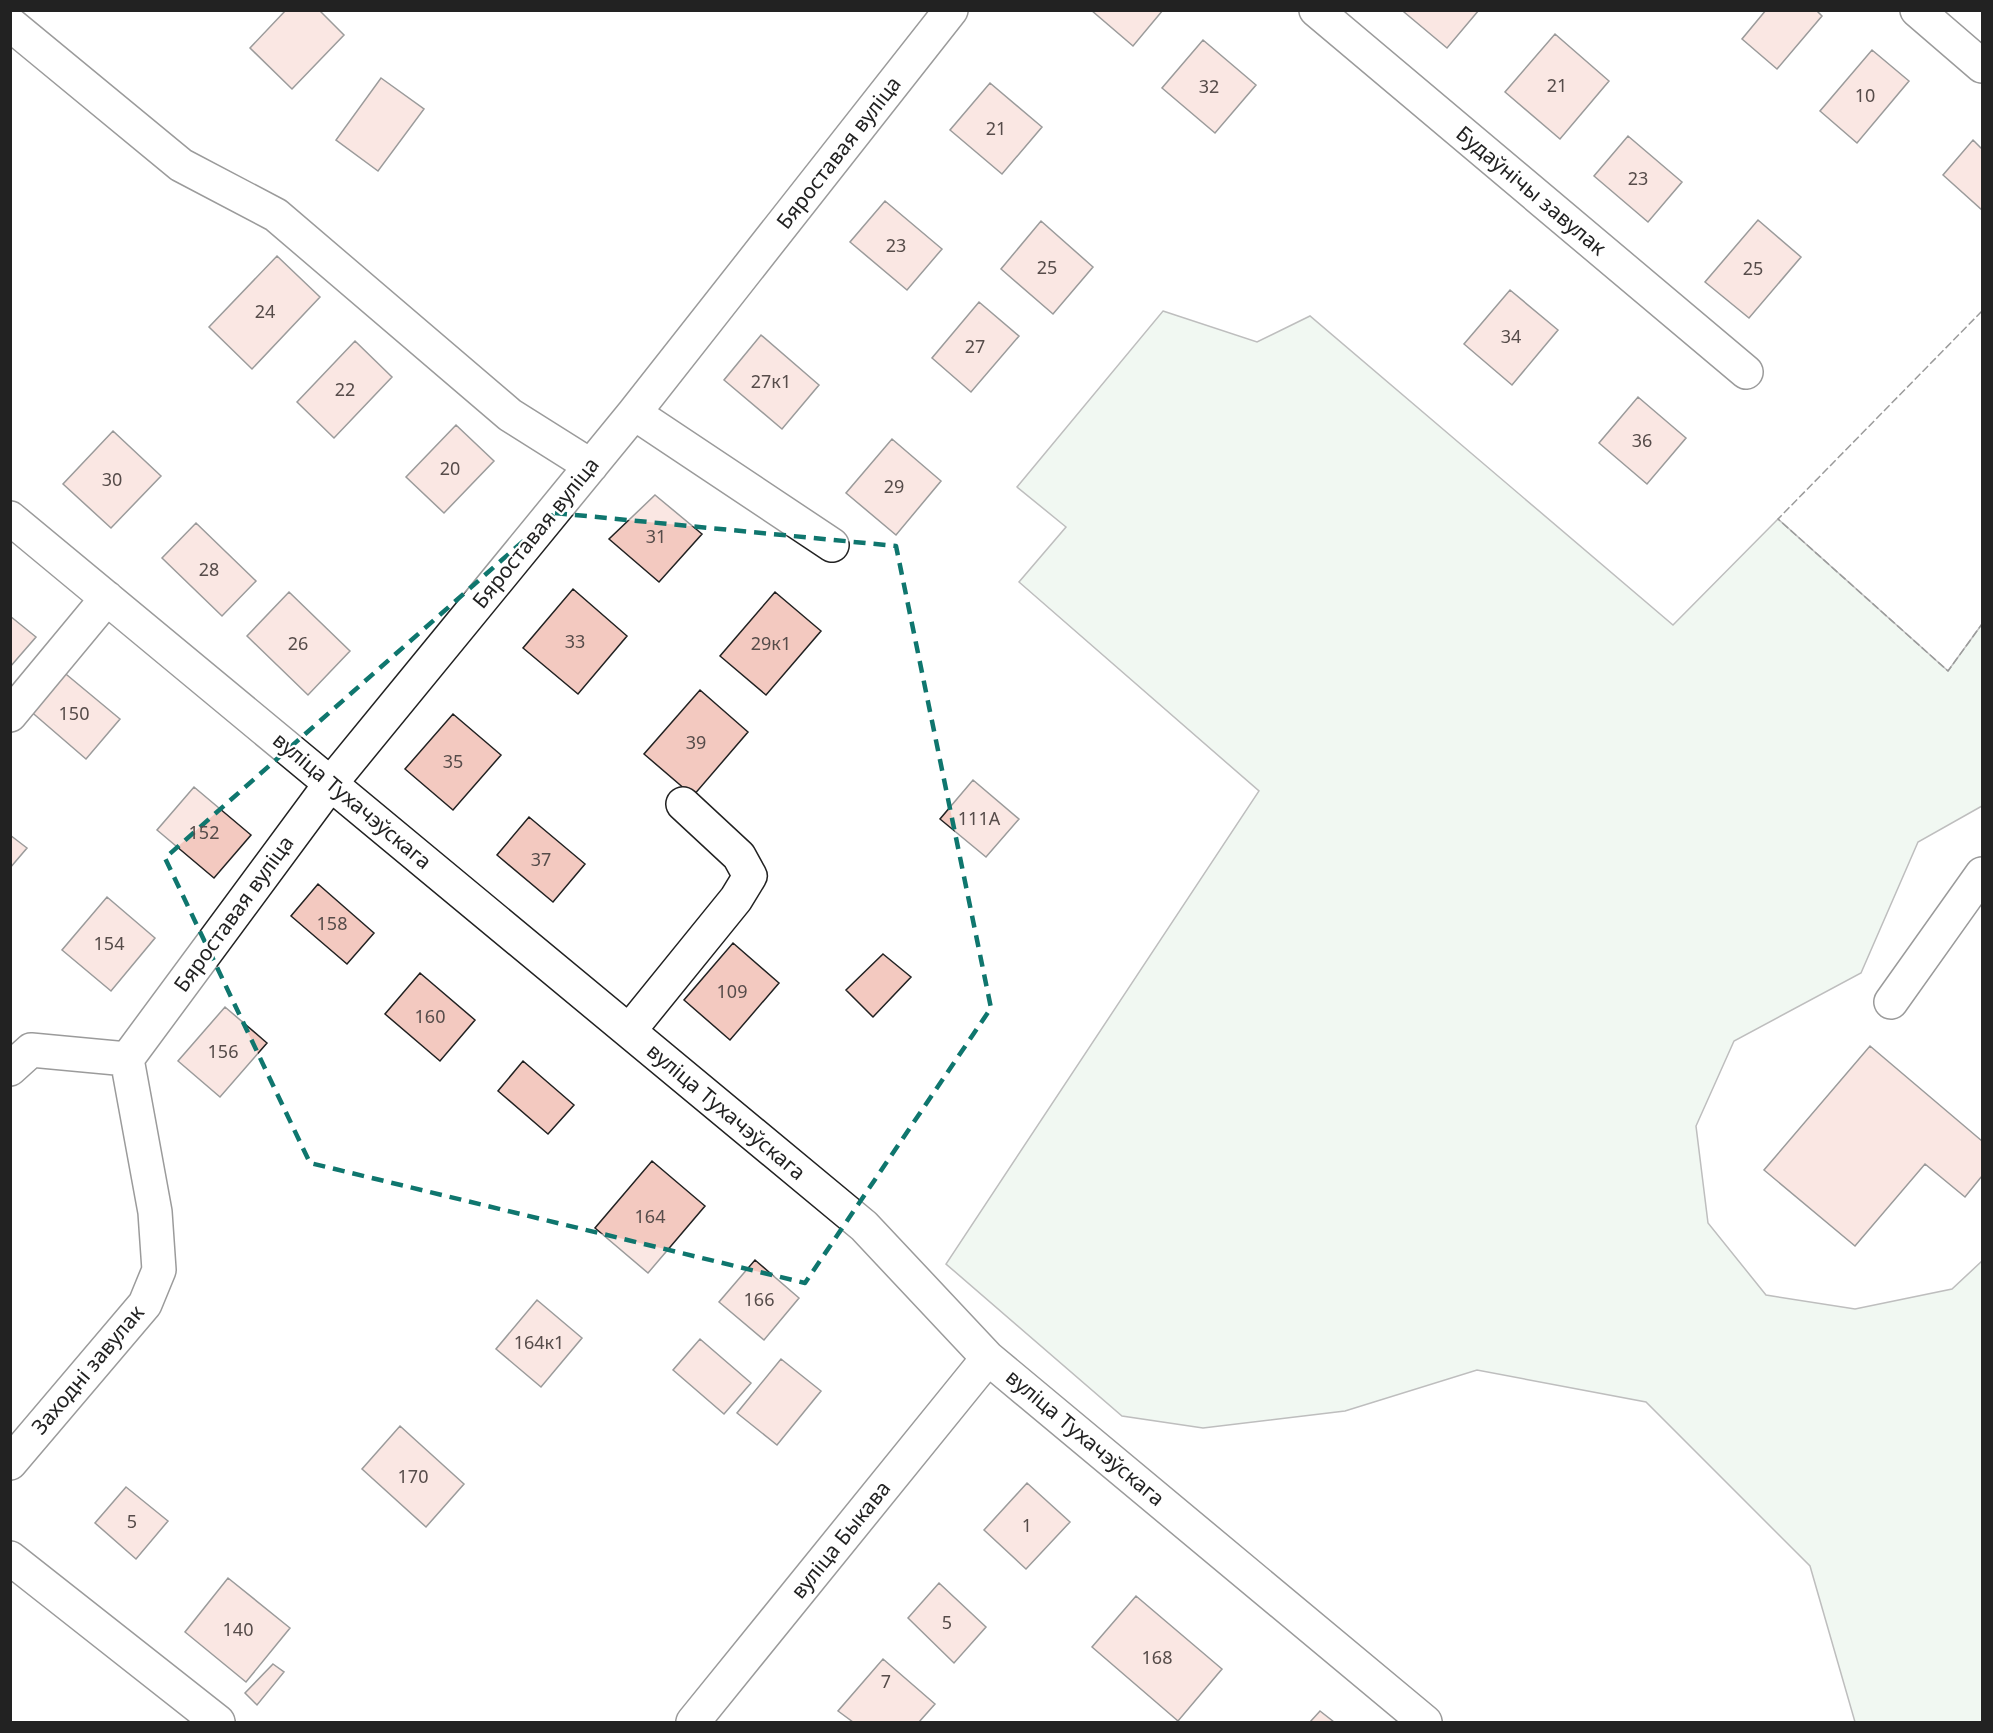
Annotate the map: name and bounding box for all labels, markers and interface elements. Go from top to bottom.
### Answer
street label: Бяроставая вуліца [770,70,907,235]
house number: 21 [1547,73,1567,97]
house number: 32 [1199,74,1219,98]
house number: 10 [1855,83,1875,107]
house number: 21 [986,116,1006,140]
street label: Будаўнічы завулак [1451,119,1613,261]
house number: 23 [1628,166,1648,190]
house number: 23 [886,233,906,257]
house number: 25 [1037,255,1057,279]
house number: 25 [1743,256,1763,280]
house number: 24 [255,299,275,323]
house number: 34 [1501,324,1521,348]
house number: 27 [965,334,985,358]
house number: 27к1 [751,369,791,393]
house number: 22 [335,377,355,401]
house number: 36 [1632,428,1652,452]
street label: Бяроставая вуліца [466,451,605,614]
house number: 20 [440,456,460,480]
house number: 30 [102,467,122,491]
house number: 29 [884,474,904,498]
house number: 31 [646,524,666,548]
house number: 28 [199,557,219,581]
house number: 33 [565,629,585,653]
house number: 26 [288,631,308,655]
house number: 29к1 [751,631,791,655]
house number: 150 [59,701,89,725]
street label: вуліца Тухачэўскага [268,726,438,875]
house number: 39 [686,730,706,754]
house number: 35 [443,749,463,773]
house number: 111А [958,806,1001,830]
house number: 152 [189,820,219,844]
street label: Бяроставая вуліца [167,830,299,997]
house number: 37 [531,847,551,871]
house number: 158 [317,911,347,935]
house number: 154 [94,931,124,955]
house number: 109 [717,979,747,1003]
house number: 160 [415,1004,445,1028]
street label: вуліца Тухачэўскага [642,1037,812,1186]
house number: 156 [208,1039,238,1063]
house number: 164 [635,1204,665,1228]
house number: 166 [744,1287,774,1311]
street label: Заходні завулак [25,1299,150,1440]
house number: 164к1 [514,1330,564,1354]
street label: вуліца Тухачэўскага [1001,1363,1171,1512]
house number: 170 [398,1464,428,1488]
street label: вуліца Быкава [784,1475,896,1604]
house number: 5 [127,1509,137,1533]
house number: 1 [1022,1513,1032,1537]
house number: 5 [942,1610,952,1634]
house number: 140 [223,1617,253,1641]
house number: 168 [1142,1645,1172,1669]
house number: 7 [881,1669,891,1693]

